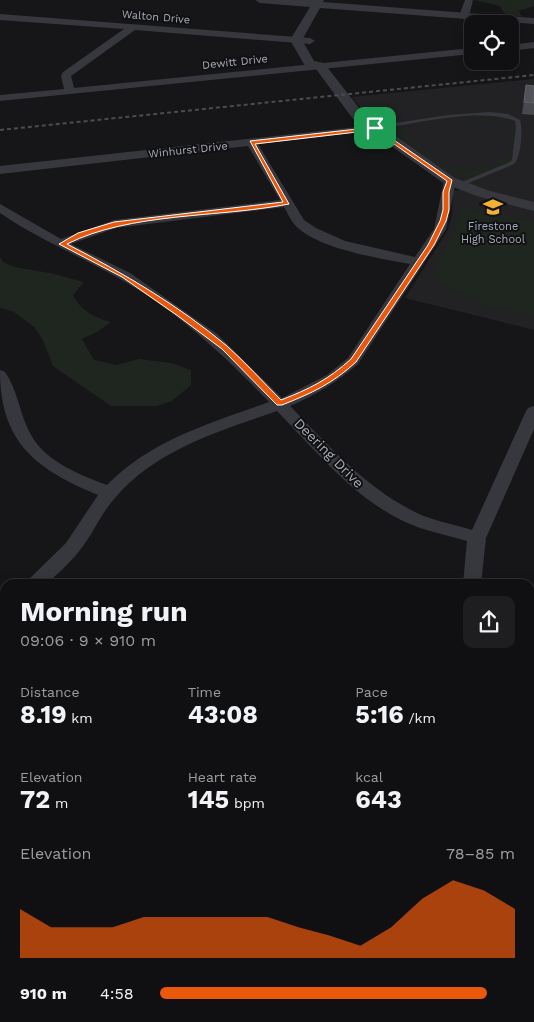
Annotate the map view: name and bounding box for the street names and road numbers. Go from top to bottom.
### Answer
street label: Walton Drive [121,8,191,26]
street label: Dewitt Drive [202,52,268,72]
street label: Winhurst Drive [148,139,228,161]
street label: Deering Drive [291,415,367,491]

